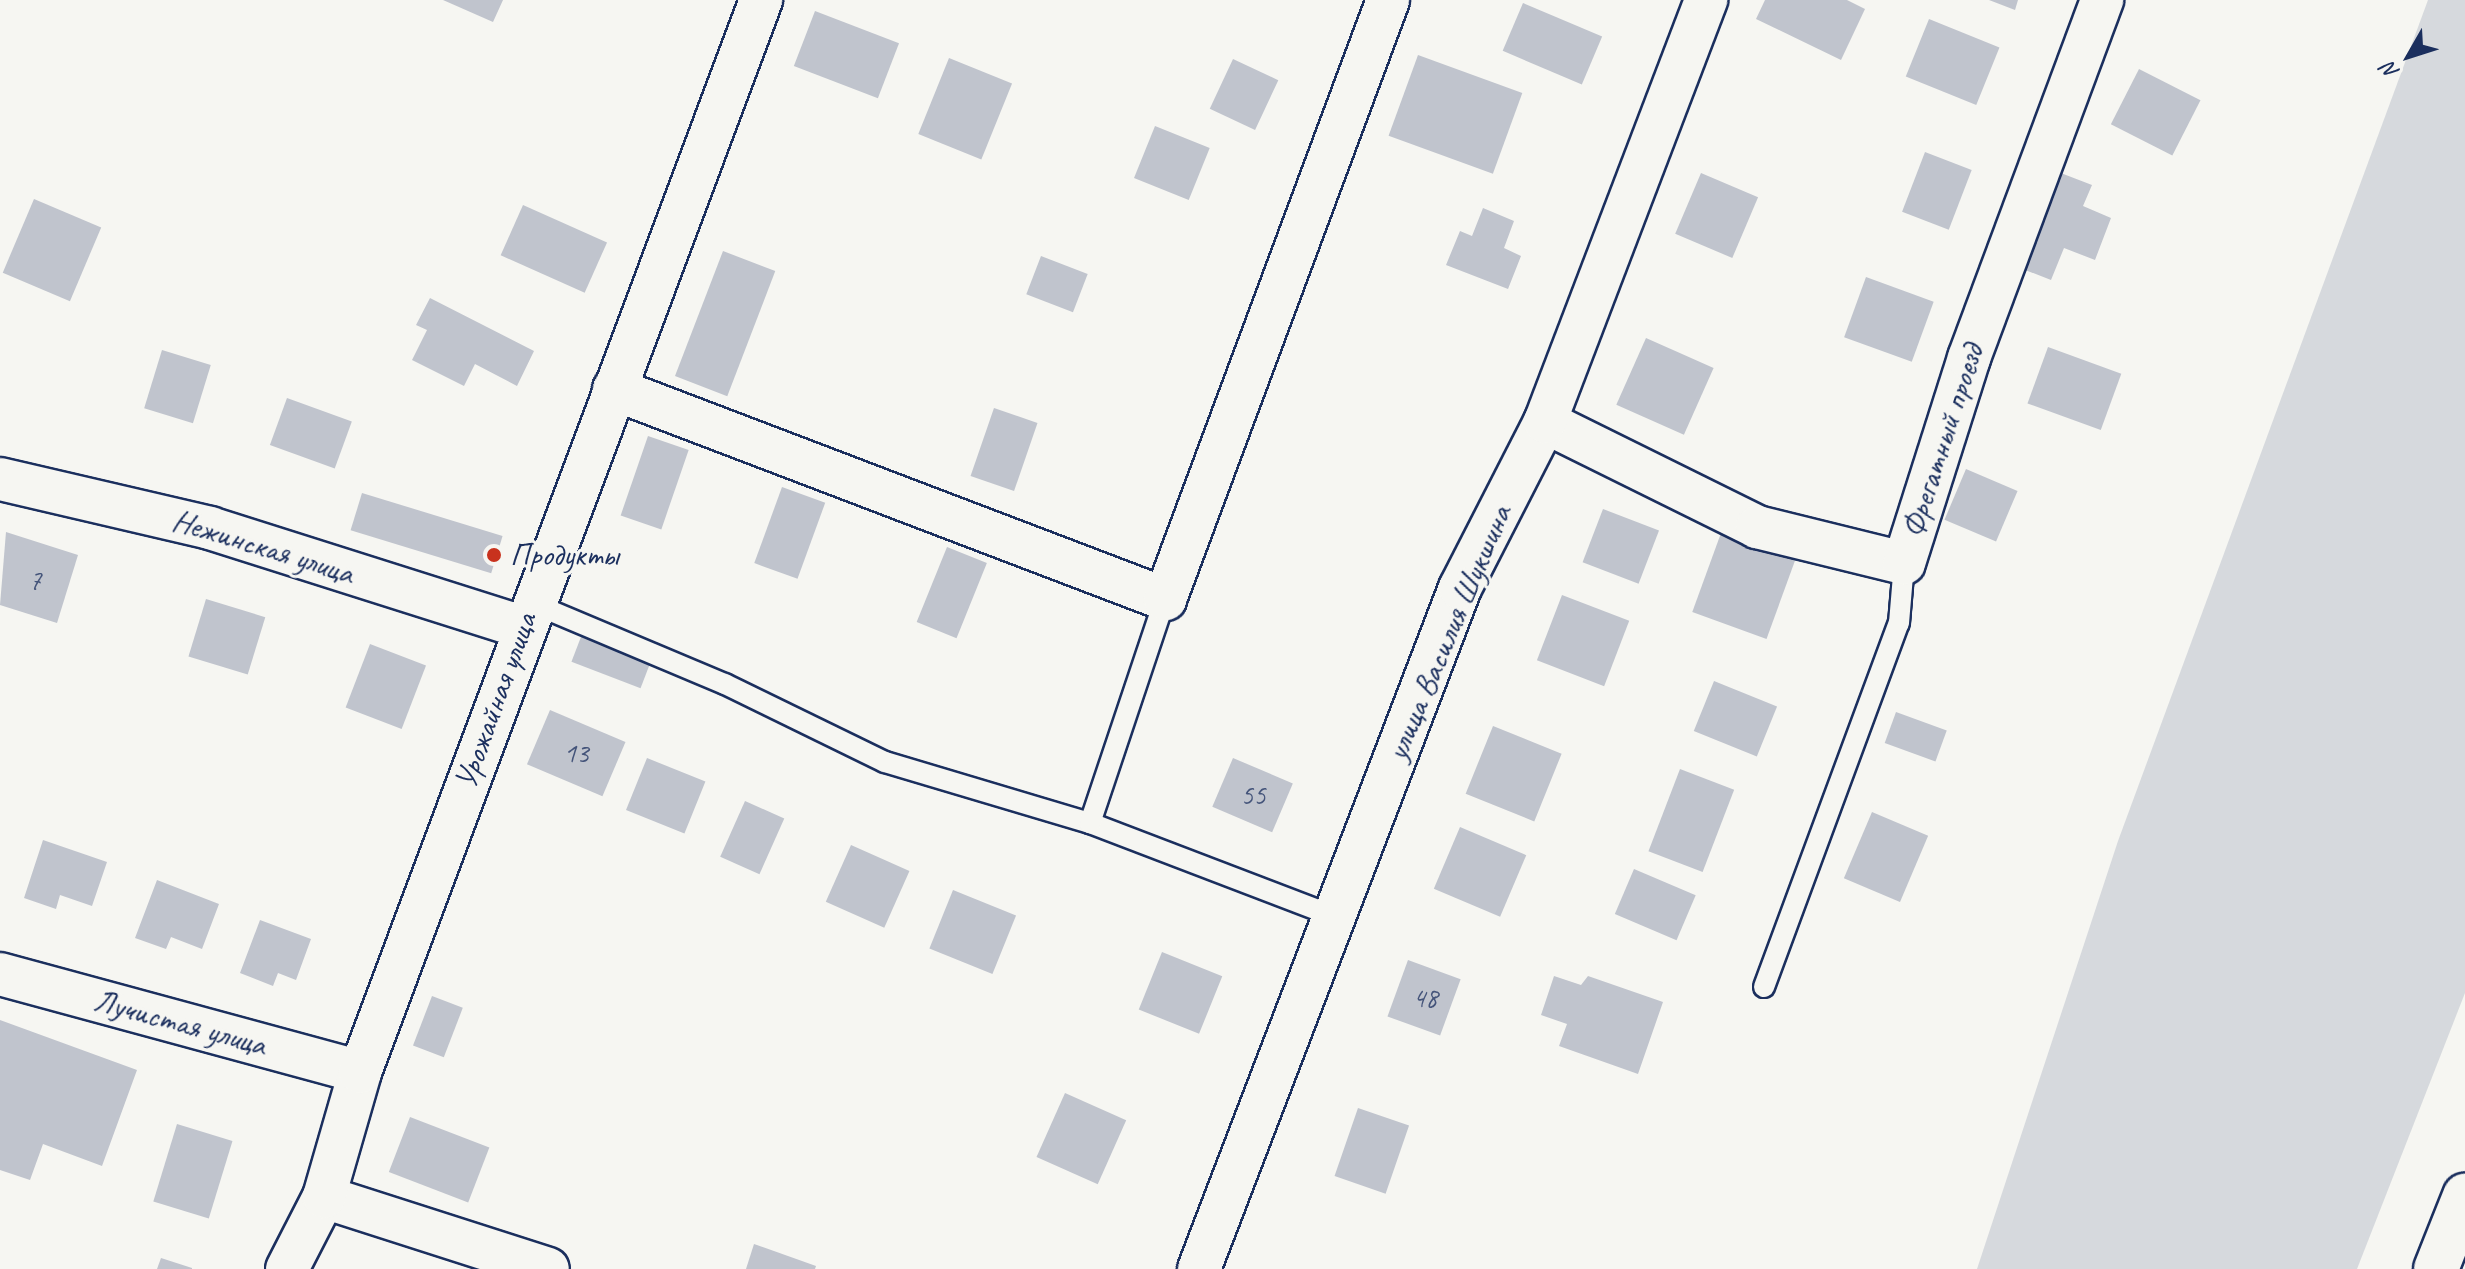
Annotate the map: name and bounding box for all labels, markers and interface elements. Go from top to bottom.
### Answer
north arrow [2369,16,2449,96]
text: N [2375,57,2406,85]
street label: Фрегатный проезд [1894,340,1992,542]
street label: улица Василия Шукшина [1378,500,1520,766]
street label: Нежинская улица [166,501,360,593]
place label: Продукты [510,536,619,574]
marker: Продукты [485,546,503,564]
house number: 7 [29,563,41,597]
street label: Урожайная улица [446,606,546,796]
house number: 13 [563,736,589,770]
house number: 55 [1240,778,1266,812]
street label: Лучистая улица [89,981,271,1065]
house number: 48 [1412,981,1438,1015]

